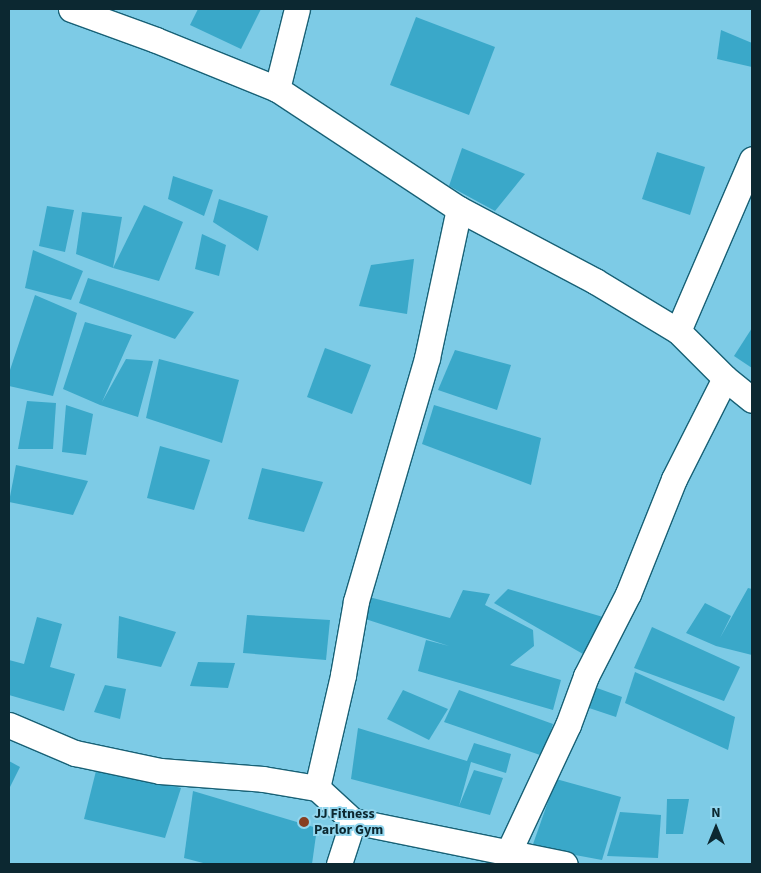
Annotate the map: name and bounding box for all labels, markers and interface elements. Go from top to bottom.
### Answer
north arrow [691,803,741,853]
text: N [711,803,721,823]
place label: JJ Fitness Parlor Gym [314,806,383,839]
marker: JJ Fitness Parlor Gym [298,816,310,828]

